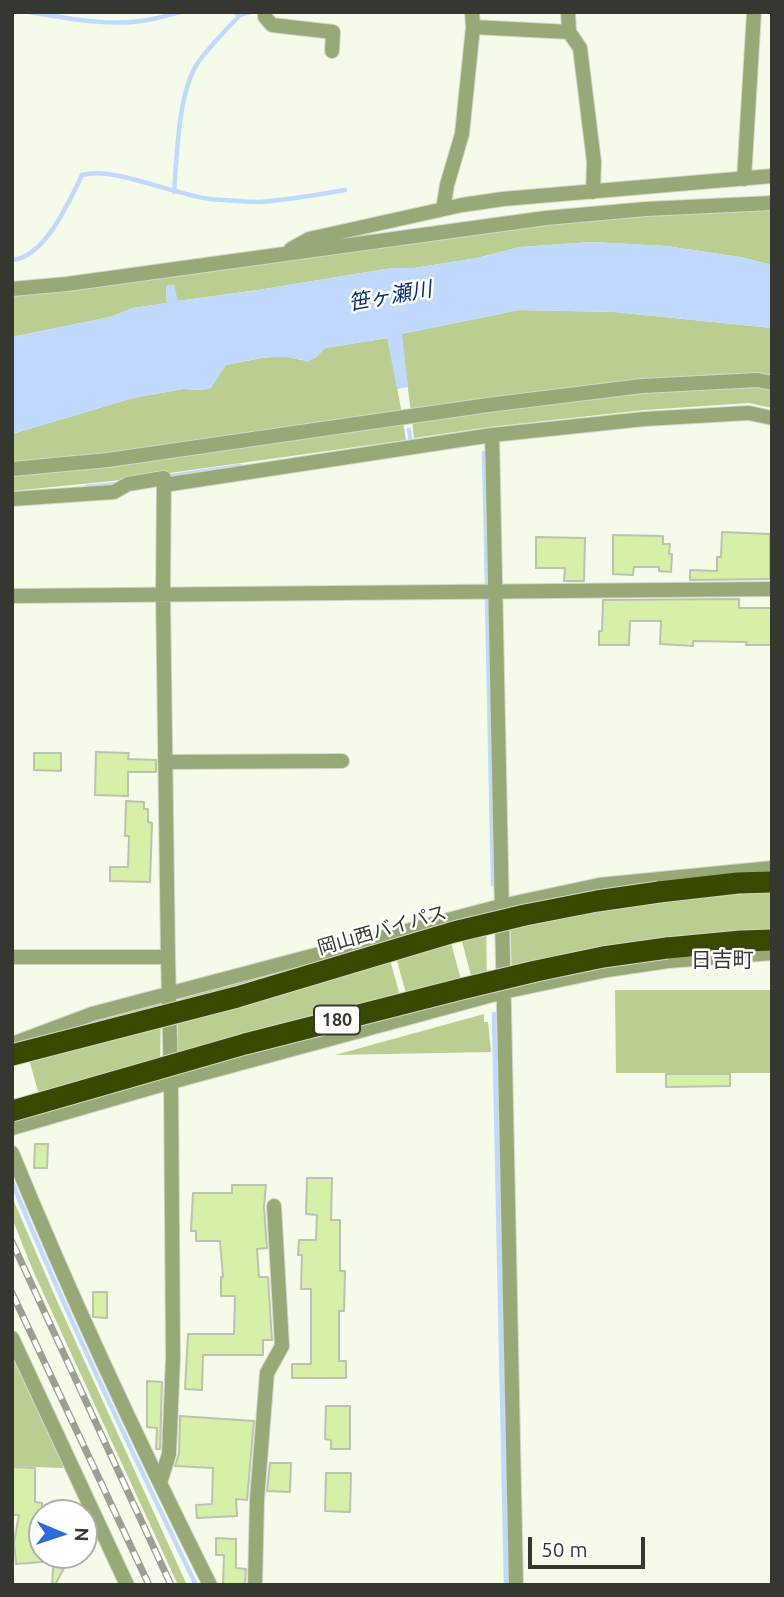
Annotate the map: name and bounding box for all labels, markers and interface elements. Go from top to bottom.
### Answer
water label: 笹ヶ瀬川 [346,276,434,316]
street label: 岡山西バイパス [315,901,449,959]
district label: 日吉町 [691,947,753,973]
road number: 180 [314,1006,360,1035]
north arrow [28,1499,98,1569]
scale bar [532,1524,649,1568]
text: N [71,1527,93,1542]
text: 50 m [541,1537,588,1561]

